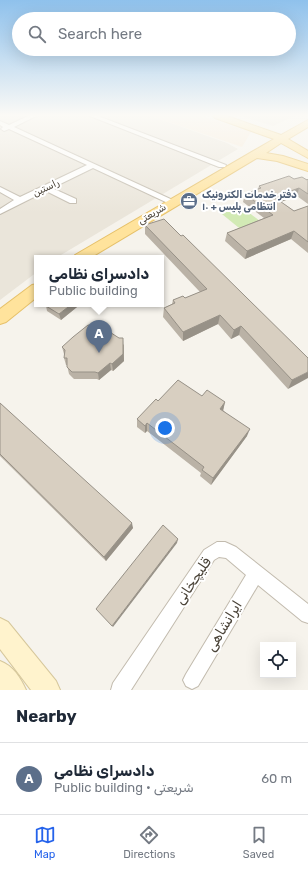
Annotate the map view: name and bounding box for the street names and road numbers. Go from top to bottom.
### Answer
street label: راستین [31,177,61,199]
street label: شریعتی [136,201,168,227]
street label: قلیچخانی [171,554,215,608]
street label: ایرانشاهی [202,598,246,654]

